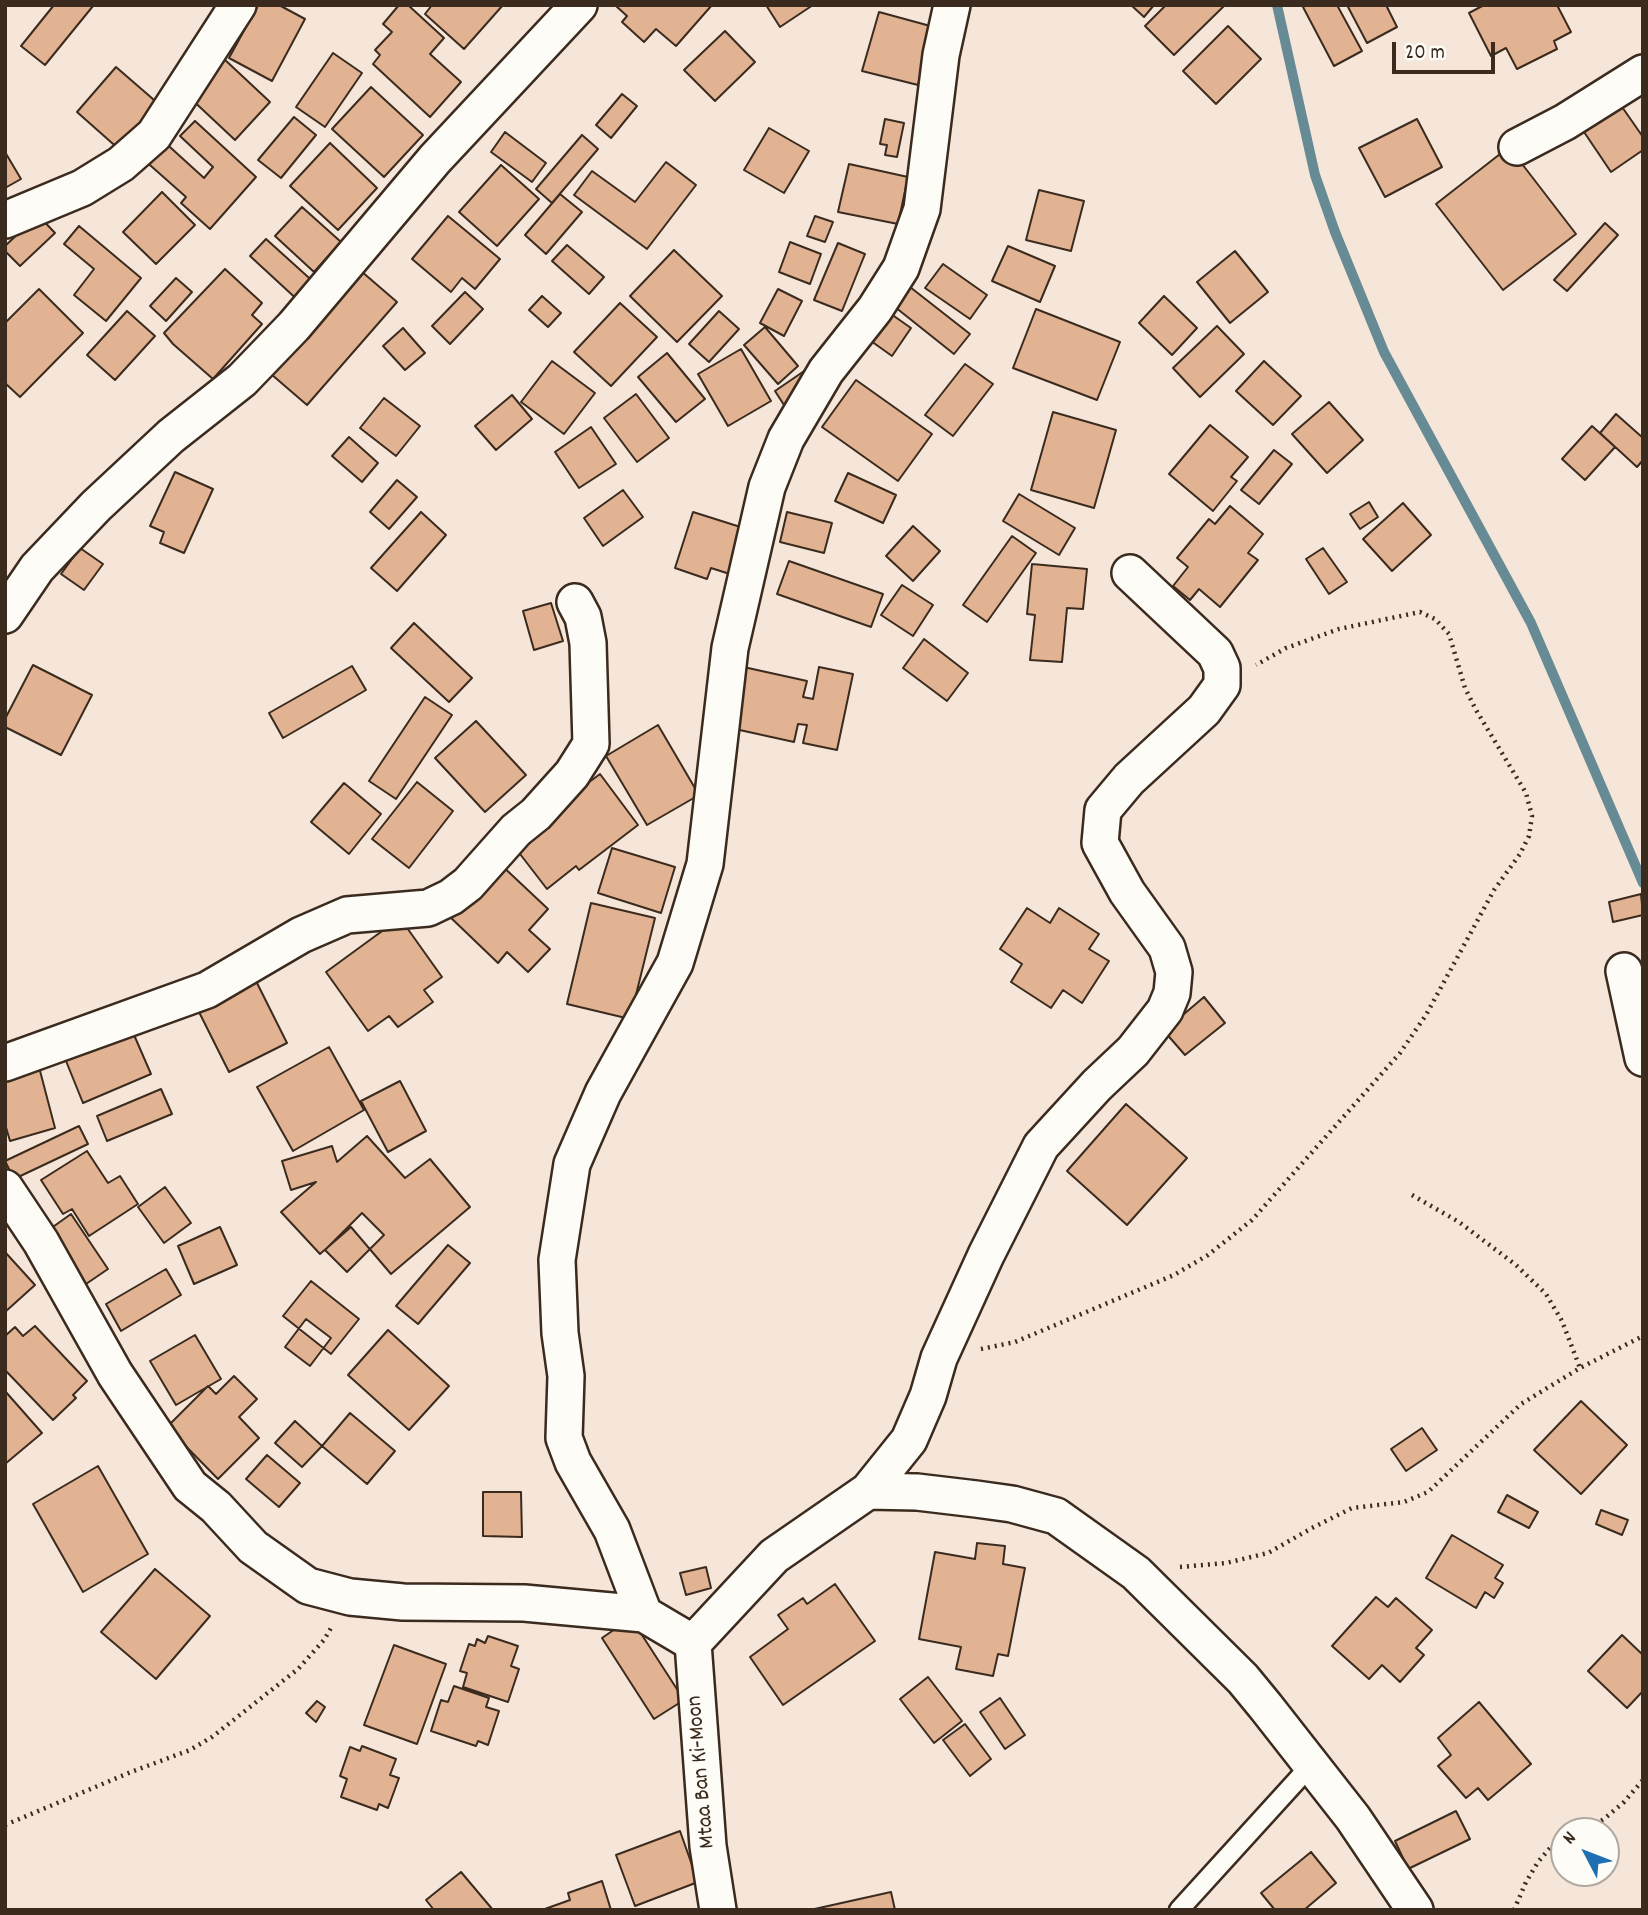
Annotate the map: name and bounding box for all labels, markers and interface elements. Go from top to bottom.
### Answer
scale bar [1396,28,1499,72]
text: 20 m [1405,39,1445,69]
street label: Mtaa Ban Ki-Moon [683,1694,723,1850]
north arrow [1550,1817,1620,1887]
text: N [1557,1826,1584,1851]

